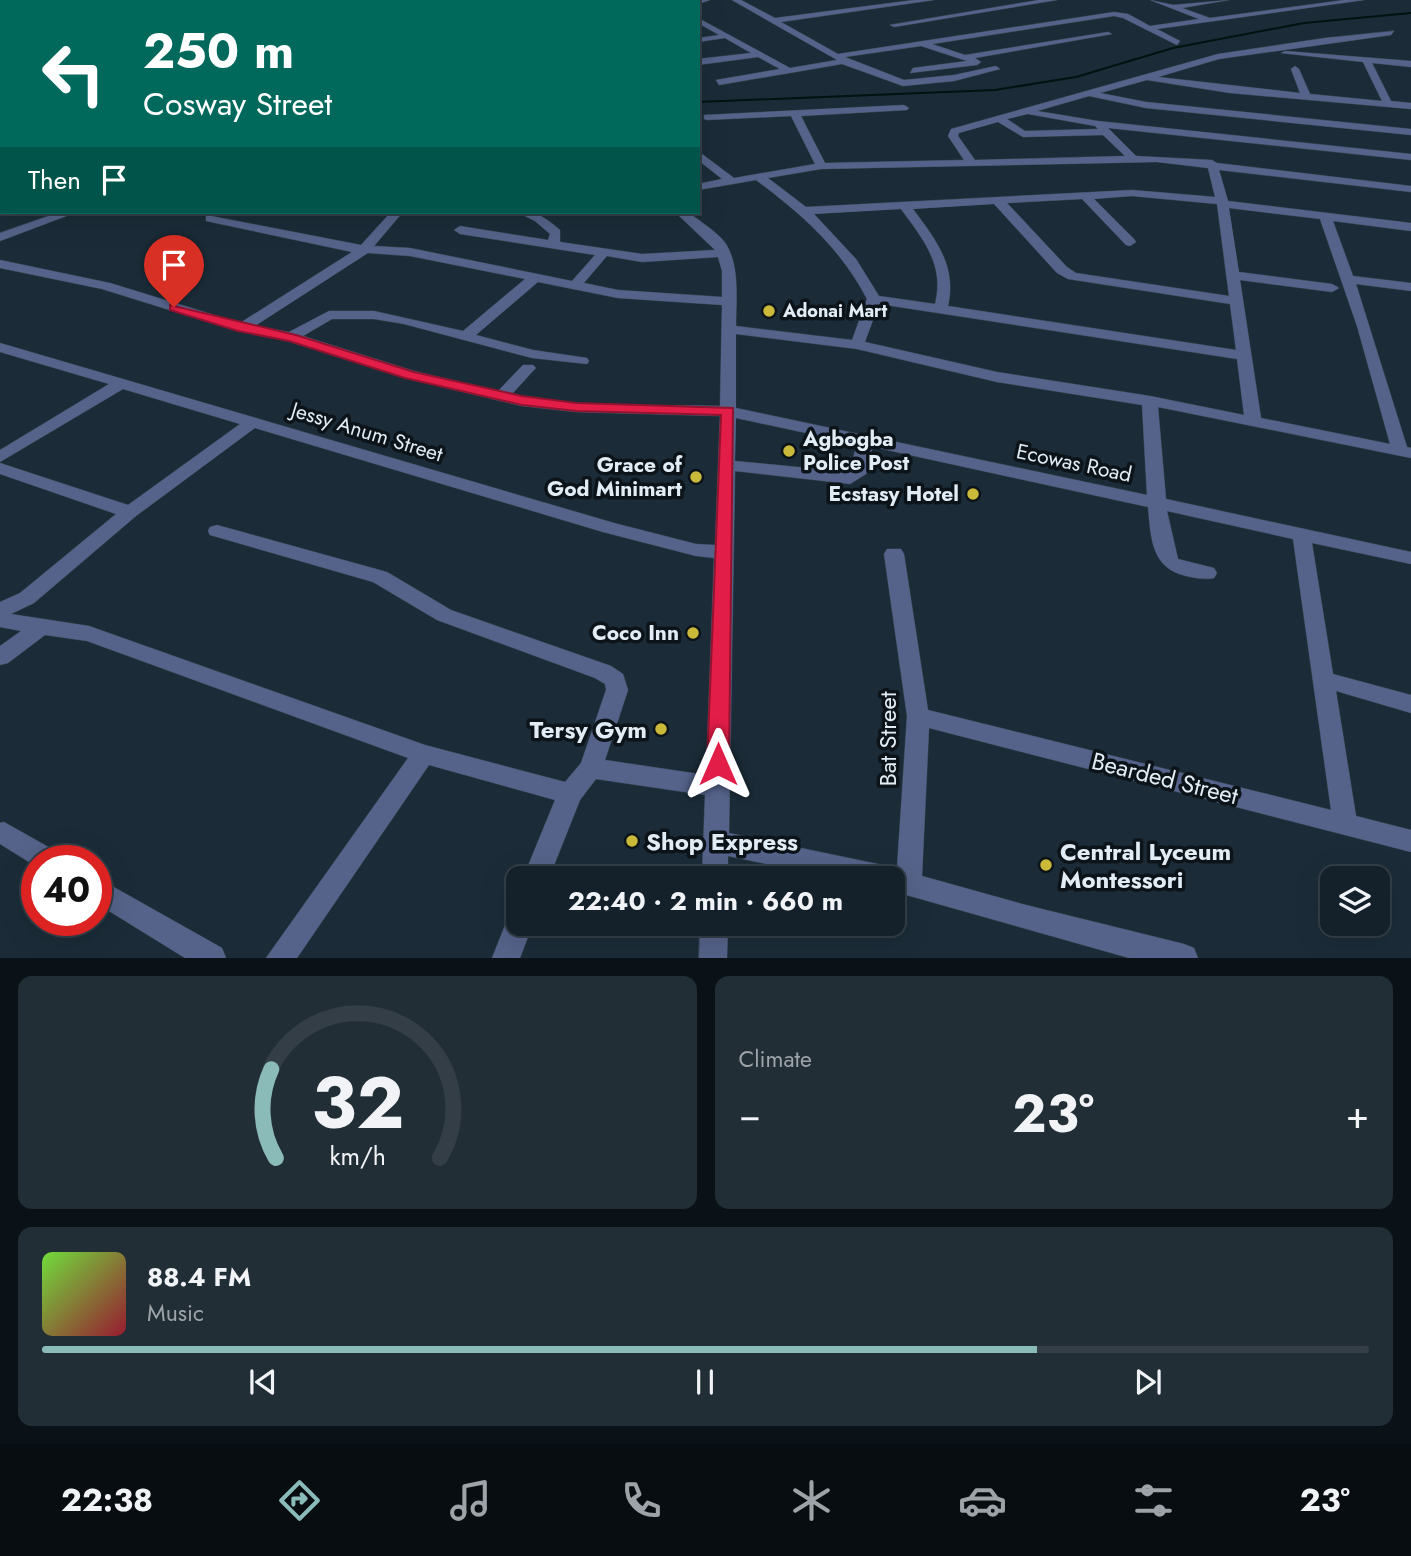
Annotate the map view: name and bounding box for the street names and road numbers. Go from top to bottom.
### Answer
street label: Jessy Anum Street [285,394,446,469]
street label: Ecowas Road [1014,436,1134,490]
street label: Bat Street [870,691,905,787]
street label: Bearded Street [1088,743,1242,813]

